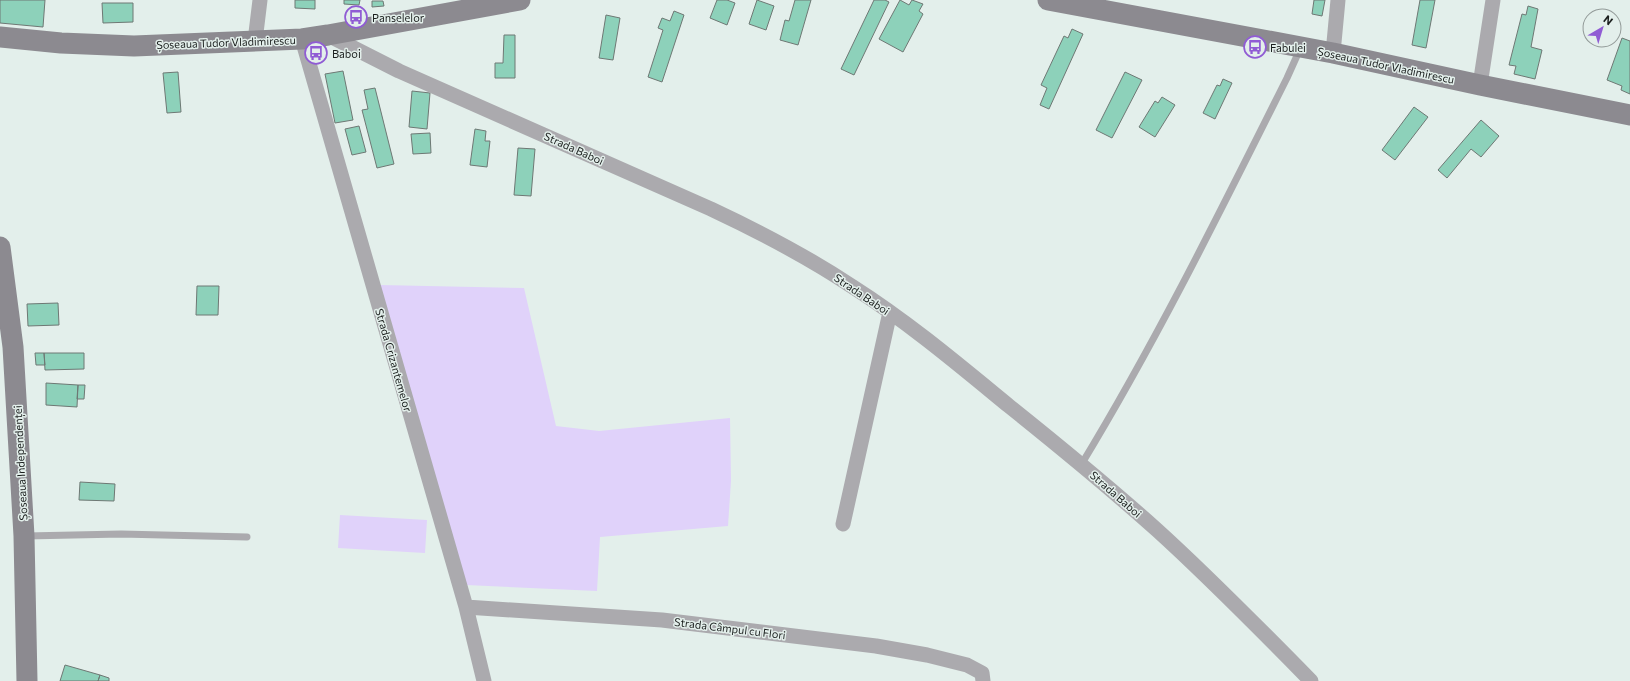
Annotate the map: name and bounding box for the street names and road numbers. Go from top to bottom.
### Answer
street label: Șoseaua Tudor Vladimirescu [156,33,296,52]
street label: Șoseaua Tudor Vladimirescu [1316,44,1456,87]
street label: Strada Baboi [542,129,606,167]
street label: Strada Baboi [832,271,892,317]
street label: Strada Crizantemelor [373,307,415,414]
street label: Șoseaua Independenței [10,405,31,521]
street label: Strada Baboi [1088,468,1144,520]
street label: Strada Câmpul cu Flori [674,615,787,641]

